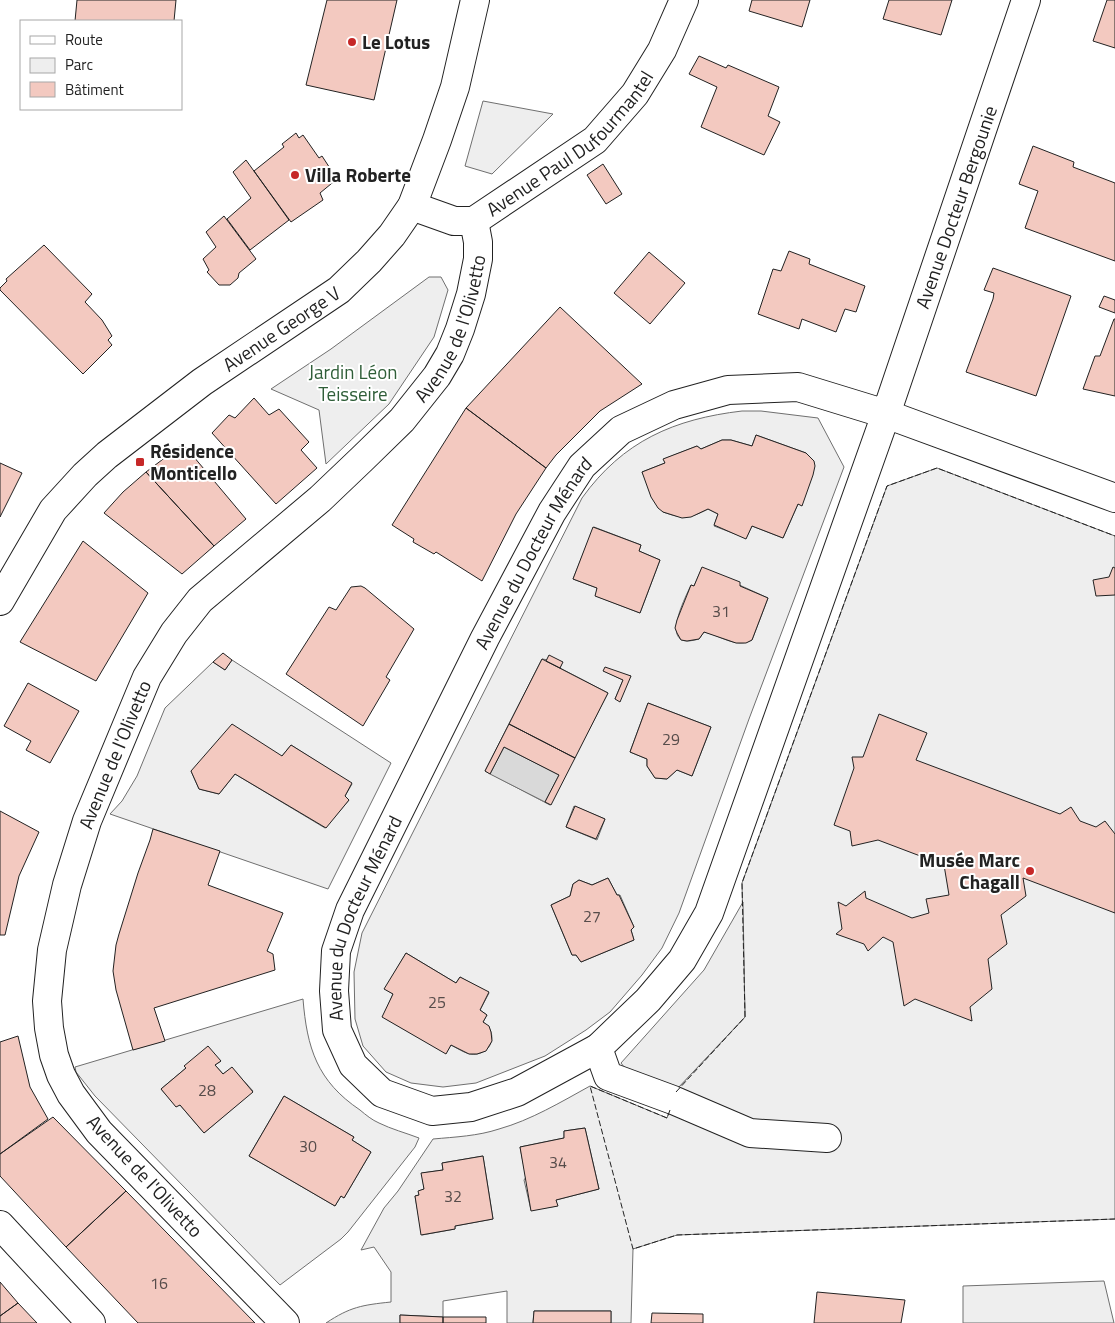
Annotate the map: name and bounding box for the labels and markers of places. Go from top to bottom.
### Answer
place label: Le Lotus [362,27,430,56]
marker: Le Lotus [346,36,358,48]
place label: Villa Roberte [305,160,411,189]
marker: Villa Roberte [289,169,301,181]
place label: Résidence Monticello [150,436,237,487]
marker: Résidence Monticello [134,456,146,468]
place label: Musée Marc Chagall [919,845,1020,896]
marker: Musée Marc Chagall [1024,865,1036,877]

